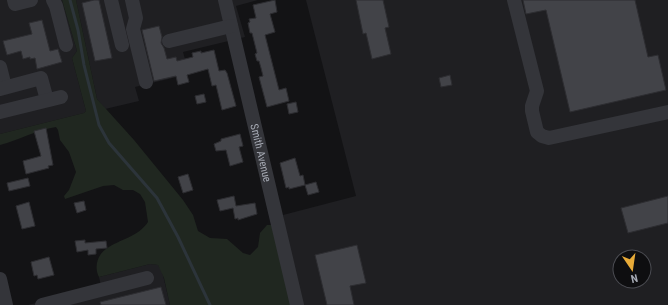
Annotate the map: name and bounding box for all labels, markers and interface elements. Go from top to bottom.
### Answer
street label: Smith Avenue [248,122,274,183]
north arrow [612,249,652,289]
text: N [629,271,639,285]

